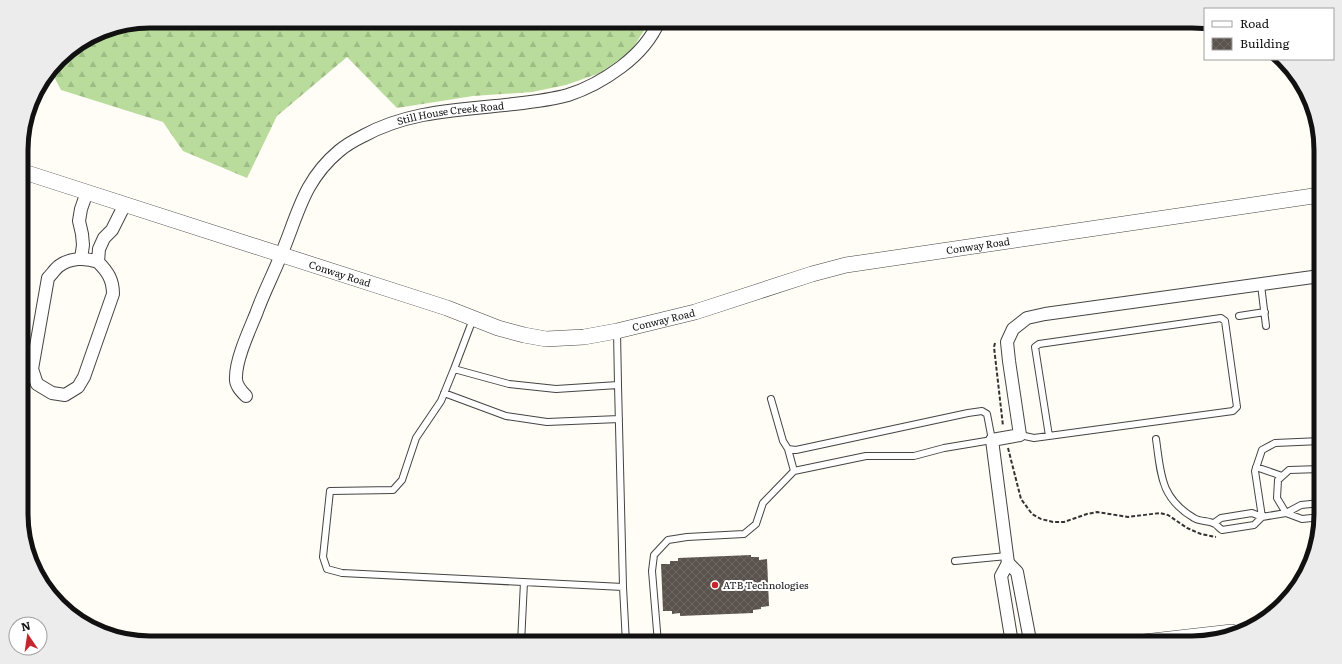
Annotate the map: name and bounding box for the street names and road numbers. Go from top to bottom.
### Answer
street label: Still House Creek Road [395,97,505,128]
street label: Conway Road [945,233,1011,257]
street label: Conway Road [307,256,373,290]
street label: Conway Road [630,304,696,334]

